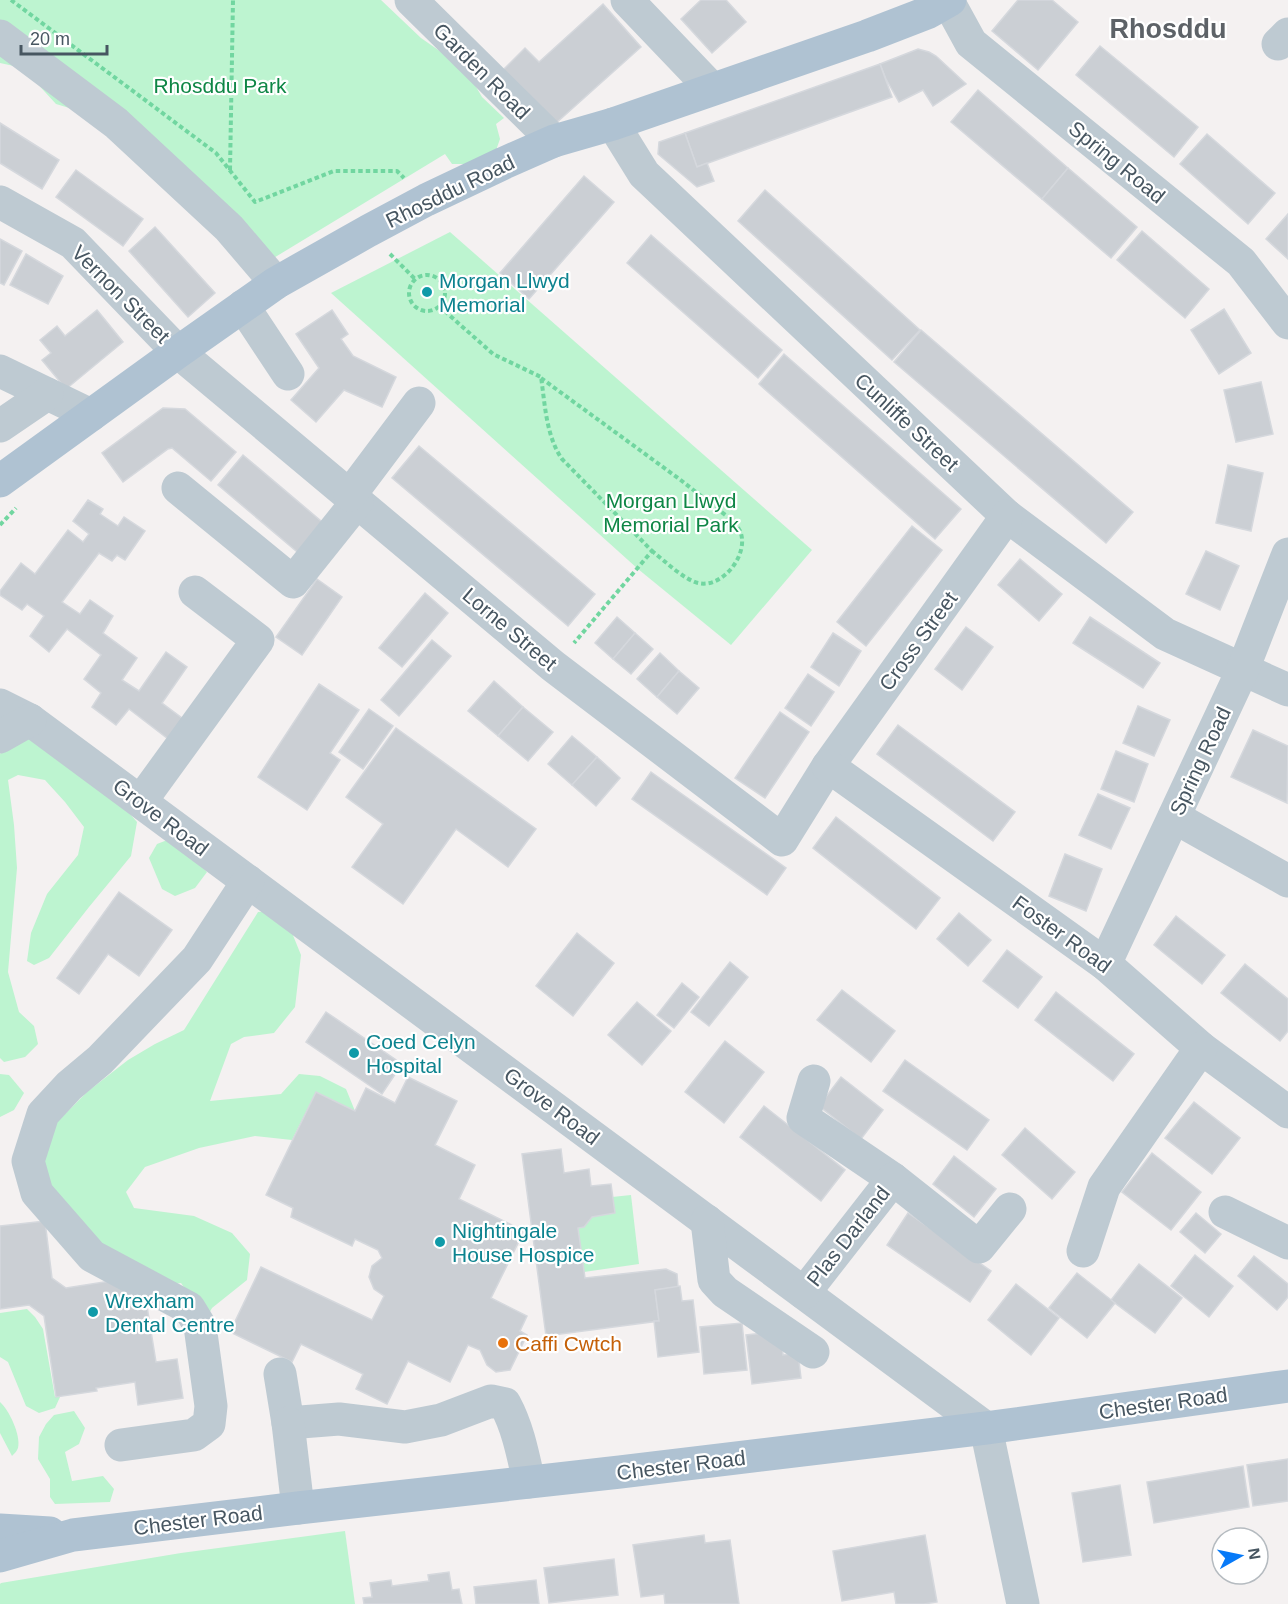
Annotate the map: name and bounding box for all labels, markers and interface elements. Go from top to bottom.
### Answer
district label: Rhosddu [1110,14,1226,44]
scale bar [21,18,106,56]
street label: Garden Road [429,18,535,124]
text: 20 m [30,29,70,49]
park label: Rhosddu Park [153,74,287,97]
street label: Spring Road [1064,116,1170,208]
street label: Rhosddu Road [382,150,518,232]
street label: Vernon Street [67,240,175,348]
place label: Morgan Llwyd Memorial [439,269,570,316]
marker: Morgan Llwyd Memorial [420,285,434,299]
street label: Cunliffe Street [851,368,963,476]
park label: Morgan Llwyd Memorial Park [603,489,739,536]
street label: Lorne Street [458,583,562,675]
street label: Cross Street [874,587,962,695]
street label: Spring Road [1165,703,1235,819]
street label: Grove Road [109,774,213,860]
street label: Foster Road [1008,891,1116,977]
place label: Coed Celyn Hospital [366,1030,476,1077]
marker: Coed Celyn Hospital [347,1046,361,1060]
street label: Grove Road [500,1063,604,1149]
street label: Plas Darland [802,1182,894,1290]
place label: Nightingale House Hospice [452,1219,594,1266]
marker: Nightingale House Hospice [433,1235,447,1249]
place label: Wrexham Dental Centre [105,1289,235,1336]
marker: Wrexham Dental Centre [86,1305,100,1319]
place label: Caffi Cwtch [515,1332,622,1355]
marker: Caffi Cwtch [496,1336,510,1350]
street label: Chester Road [1097,1383,1229,1423]
street label: Chester Road [615,1446,747,1484]
street label: Chester Road [132,1501,264,1539]
north arrow [1210,1526,1270,1586]
text: N [1245,1547,1264,1561]

